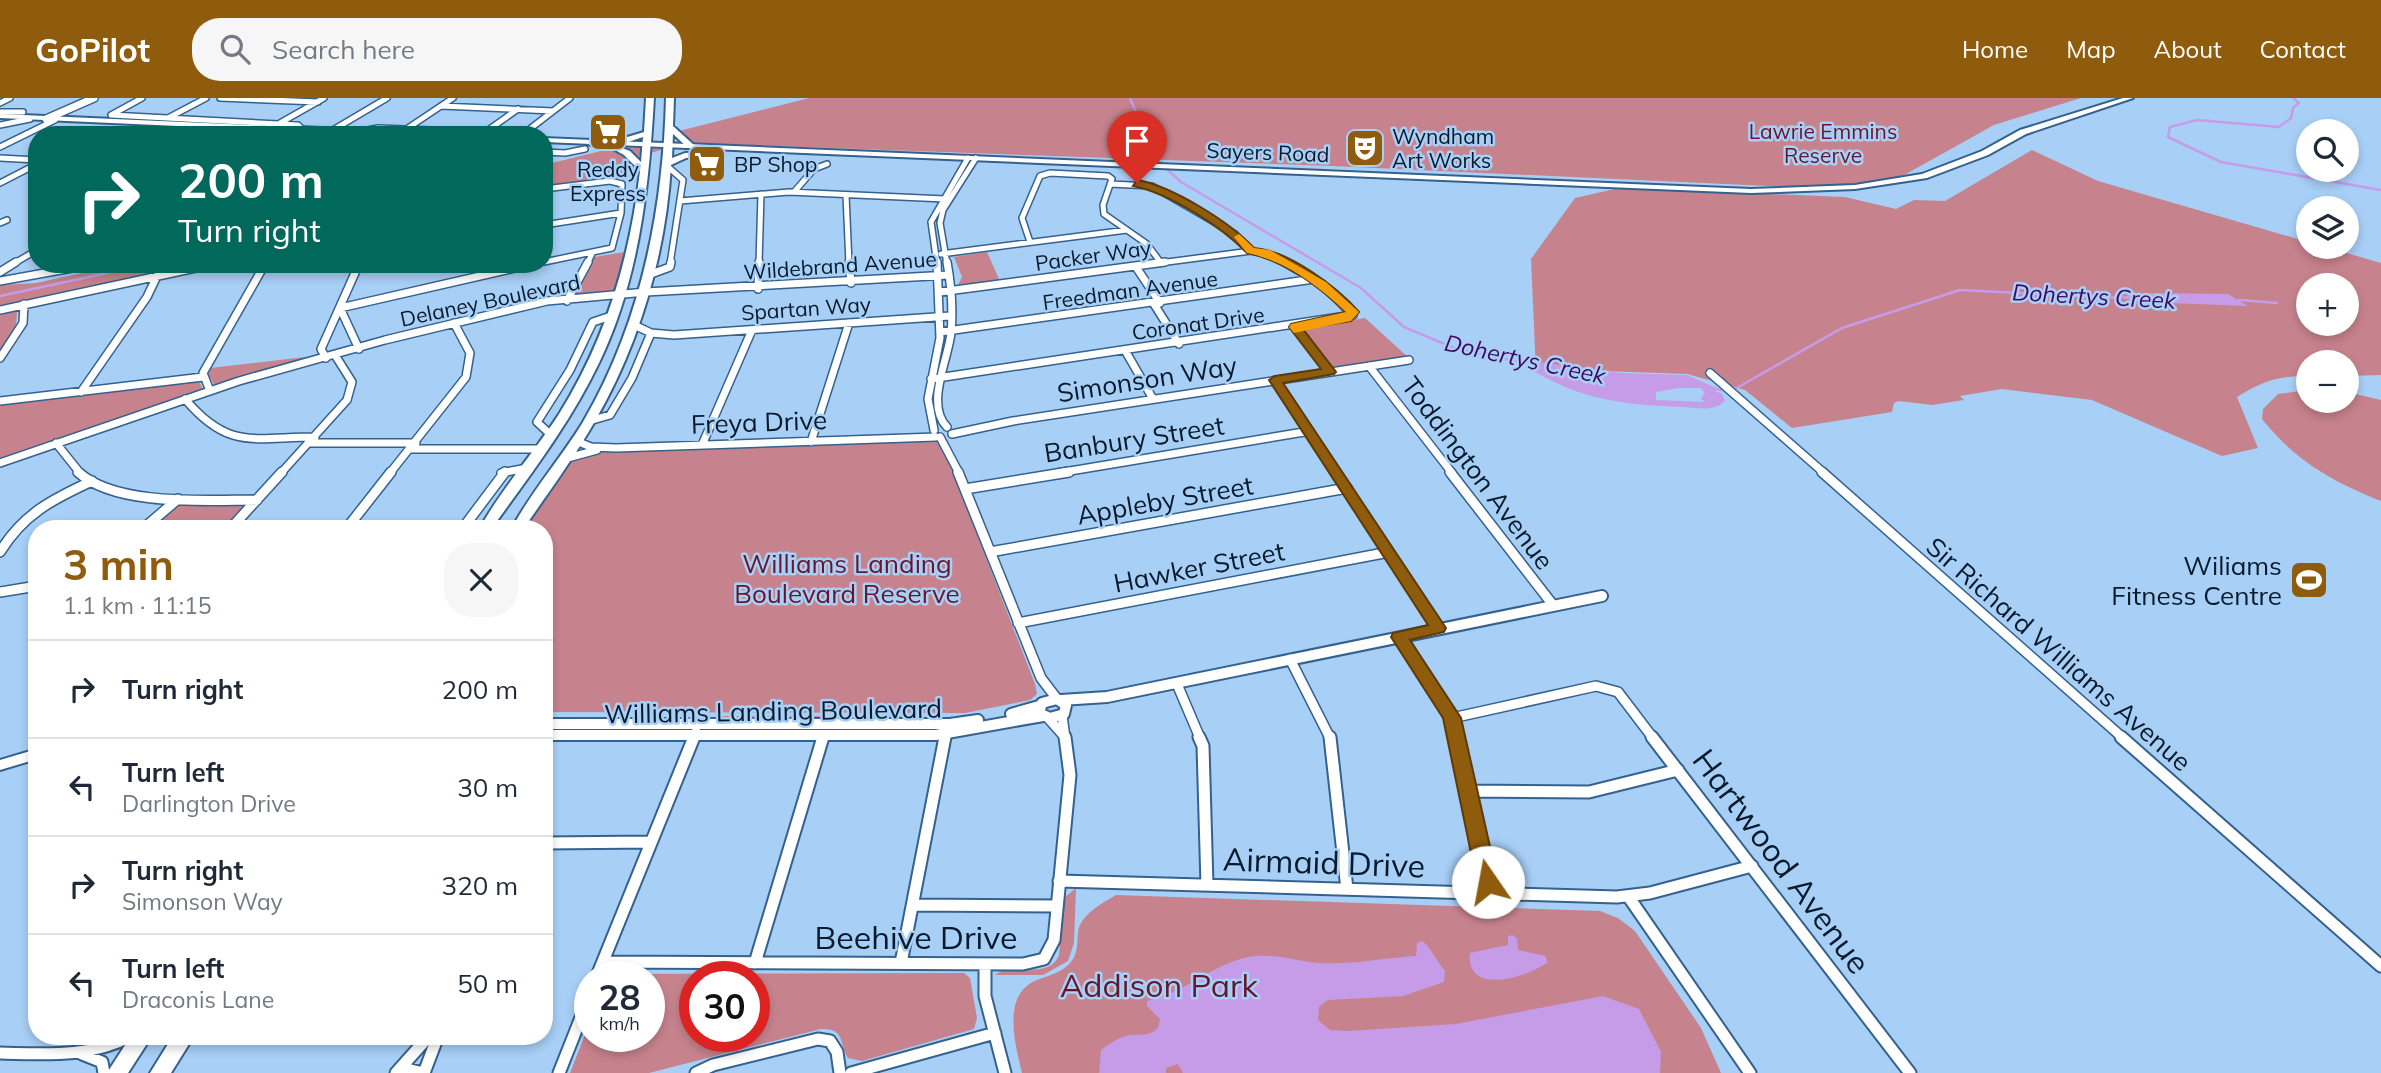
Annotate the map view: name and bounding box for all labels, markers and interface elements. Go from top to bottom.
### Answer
search box [192,18,682,81]
text: GoPilot [35,29,150,70]
icon: search [216,30,254,68]
text: Search here [272,33,415,66]
text: Home [1962,34,2028,64]
text: Map [2066,34,2116,64]
text: About [2154,34,2222,64]
text: Contact [2260,34,2346,64]
supermarket icon: Reddy Express [587,111,629,153]
pin [1107,111,1167,183]
park label: Lawrie Emmins Reserve [1749,118,1897,168]
map controls [2296,119,2359,413]
button: search [2296,119,2359,182]
icon: arrive [1118,122,1156,160]
place label: Wyndham Art Works [1392,123,1494,173]
theatre icon: Wyndham Art Works [1344,127,1386,169]
street label: Sayers Road [1206,137,1330,167]
supermarket icon: BP Shop [686,143,728,185]
text: 200 m [178,149,324,210]
place label: BP Shop [734,151,817,177]
icon: right [63,154,154,245]
place label: Reddy Express [570,156,646,206]
button: layers [2296,196,2359,259]
text: Turn right [178,210,321,250]
street label: Packer Way [1033,234,1153,276]
street label: Wildebrand Avenue [743,245,937,285]
street label: Freedman Avenue [1041,265,1219,315]
street label: Delaney Boulevard [398,268,582,332]
button: + [2296,273,2359,336]
water label: Dohertys Creek [2012,277,2178,315]
street label: Spartan Way [740,290,872,326]
street label: Coronat Drive [1130,301,1266,345]
water label: Dohertys Creek [1442,328,1609,390]
street label: Simonson Way [1055,348,1240,410]
button: − [2296,350,2359,413]
street label: Toddington Avenue [1395,370,1561,576]
street label: Freya Drive [690,403,828,441]
street label: Banbury Street [1042,408,1226,470]
street label: Appleby Street [1074,468,1256,532]
street label: Sir Richard Williams Avenue [1920,530,2198,778]
street label: Hawker Street [1111,534,1287,600]
text: 3 min [63,538,174,591]
button: close [444,543,518,617]
park label: Williams Landing Boulevard Reserve [734,547,960,610]
place label: Wiliams Fitness Centre [2111,549,2282,612]
sports icon: Wiliams Fitness Centre [2288,559,2330,601]
text: 1.1 km · 11:15 [63,591,212,620]
icon: right [63,670,101,708]
text: Turn right [122,673,243,706]
text: 200 m [442,673,518,706]
street label: Williams Landing Boulevard [604,692,942,730]
street label: Hartwood Avenue [1685,741,1879,981]
text: Turn left [122,756,224,789]
icon: left [63,768,101,806]
text: 30 m [457,771,518,804]
text: Darlington Drive [122,789,296,818]
street label: Airmaid Drive [1222,838,1426,886]
position arrow [1451,845,1525,919]
text: Turn right [122,854,243,887]
icon: right [63,866,101,904]
text: 320 m [442,869,518,902]
text: Simonson Way [122,887,283,916]
street label: Beehive Drive [815,917,1017,957]
text: Turn left [122,952,224,985]
speed limit sign: 30 [679,961,770,1052]
icon: left [63,964,101,1002]
park label: Addison Park [1060,965,1259,1005]
text: 50 m [457,967,518,1000]
text: 28 [598,975,641,1019]
text: Draconis Lane [122,985,274,1014]
text: km/h [599,1012,640,1035]

